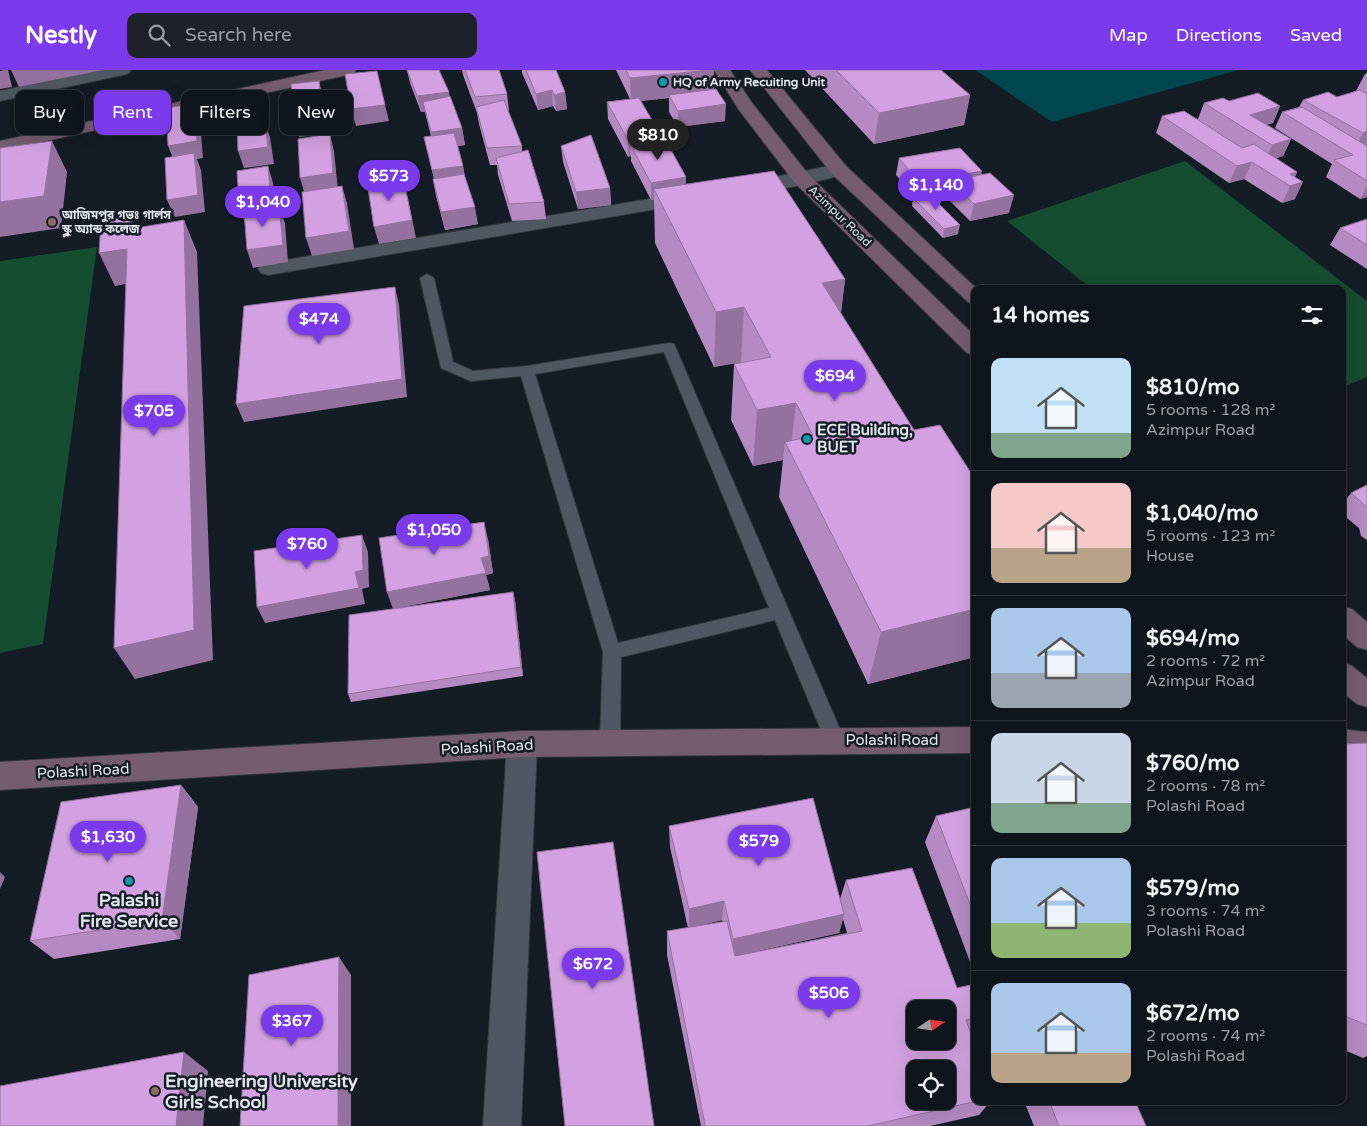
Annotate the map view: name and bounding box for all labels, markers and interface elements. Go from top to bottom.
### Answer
search box [127,13,477,58]
text: Nestly [25,21,97,50]
icon: search [145,21,173,49]
text: Search here [185,24,292,46]
text: Map [1109,24,1148,46]
text: Directions [1176,24,1262,46]
text: Saved [1290,24,1342,46]
place label: HQ of Army Recuiting Unit [673,75,826,90]
marker: HQ of Army Recuiting Unit [657,76,669,88]
chip: Buy [15,90,84,135]
chip: Rent [94,90,171,135]
chip: Filters [181,90,269,135]
chip: New [279,90,353,135]
pin: $810 [628,118,688,161]
text: $810 [638,125,678,145]
pin: $573 [359,160,419,202]
text: $573 [369,166,409,186]
pin: $1,140 [895,168,977,211]
text: $1,140 [909,175,963,195]
street label: Azimpur Road [806,183,874,249]
pin: $1,040 [222,186,304,228]
text: $1,040 [236,192,290,212]
place label: আজিমপুর গভঃ গার্লস স্কুল অ্যান্ড কলেজ [61,207,171,238]
marker: আজিমপুর গভঃ গার্লস স্কুল অ্যান্ড কলেজ [46,216,58,228]
icon: filters [1298,301,1326,329]
pin: $474 [289,302,349,345]
text: 14 homes [991,303,1090,328]
text: $474 [299,309,339,329]
pin: $694 [805,360,865,402]
text: $694 [815,366,855,386]
text: $810/mo [1146,375,1240,400]
icon: home [1031,378,1091,438]
pin: $705 [124,394,184,437]
text: 5 rooms · 128 m² [1146,400,1275,420]
text: $705 [134,401,174,421]
text: Azimpur Road [1146,420,1255,440]
place label: ECE Building, BUET [817,421,913,456]
marker: ECE Building, BUET [801,433,813,445]
text: $1,040/mo [1146,501,1258,526]
icon: home [1031,503,1091,563]
pin: $1,050 [393,514,475,556]
text: $1,050 [407,520,461,540]
text: 5 rooms · 123 m² [1146,526,1275,546]
pin: $760 [277,528,337,570]
text: $760 [287,534,327,554]
text: House [1146,546,1194,566]
text: $694/mo [1146,626,1240,651]
icon: home [1031,628,1091,688]
text: 2 rooms · 72 m² [1146,651,1265,671]
text: Azimpur Road [1146,671,1255,691]
street label: Polashi Road [846,731,938,749]
street label: Polashi Road [440,736,534,758]
text: $760/mo [1146,751,1240,776]
icon: home [1031,753,1091,813]
street label: Polashi Road [36,760,130,782]
text: 2 rooms · 78 m² [1146,776,1265,796]
text: Polashi Road [1146,796,1245,816]
pin: $1,630 [67,820,149,863]
pin: $579 [729,824,789,867]
text: $1,630 [81,827,135,847]
text: $579 [739,831,779,851]
marker: Palashi Fire Service [123,875,135,887]
text: $579/mo [1146,876,1240,901]
icon: home [1031,878,1091,938]
place label: Palashi Fire Service [80,889,178,932]
text: 3 rooms · 74 m² [1146,901,1265,921]
text: Polashi Road [1146,921,1245,941]
pin: $672 [563,948,623,990]
text: $672 [573,954,613,974]
pin: $506 [799,976,859,1019]
text: $506 [809,983,849,1003]
north arrow [906,1000,956,1050]
map controls [906,1000,956,1110]
text: $672/mo [1146,1001,1240,1026]
icon: home [1031,1003,1091,1063]
pin: $367 [262,1004,322,1047]
text: $367 [272,1011,312,1031]
text: 2 rooms · 74 m² [1146,1026,1265,1046]
text: Polashi Road [1146,1046,1245,1066]
button: locate [906,1060,956,1110]
place label: Engineering University Girls School [165,1070,358,1113]
marker: Engineering University Girls School [149,1085,161,1097]

